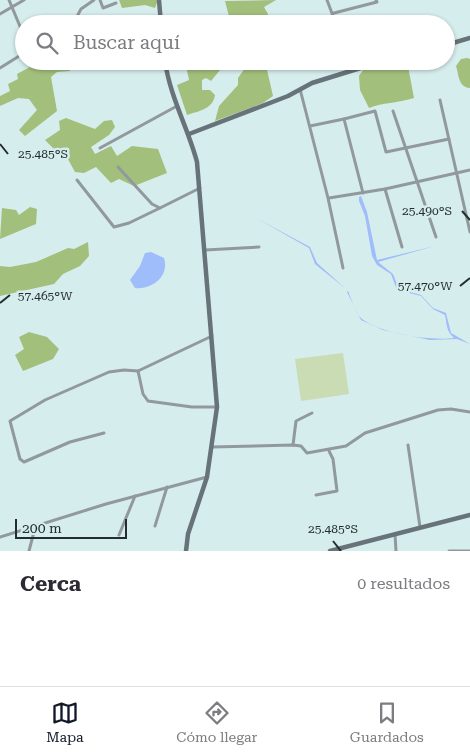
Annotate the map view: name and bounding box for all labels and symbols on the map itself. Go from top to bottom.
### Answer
text: 25.485°S [18,147,68,161]
text: 25.490°S [402,204,452,218]
text: 57.470°W [398,279,453,293]
text: 57.465°W [18,289,73,303]
scale bar [15,516,128,539]
text: 25.485°S [308,522,358,536]

